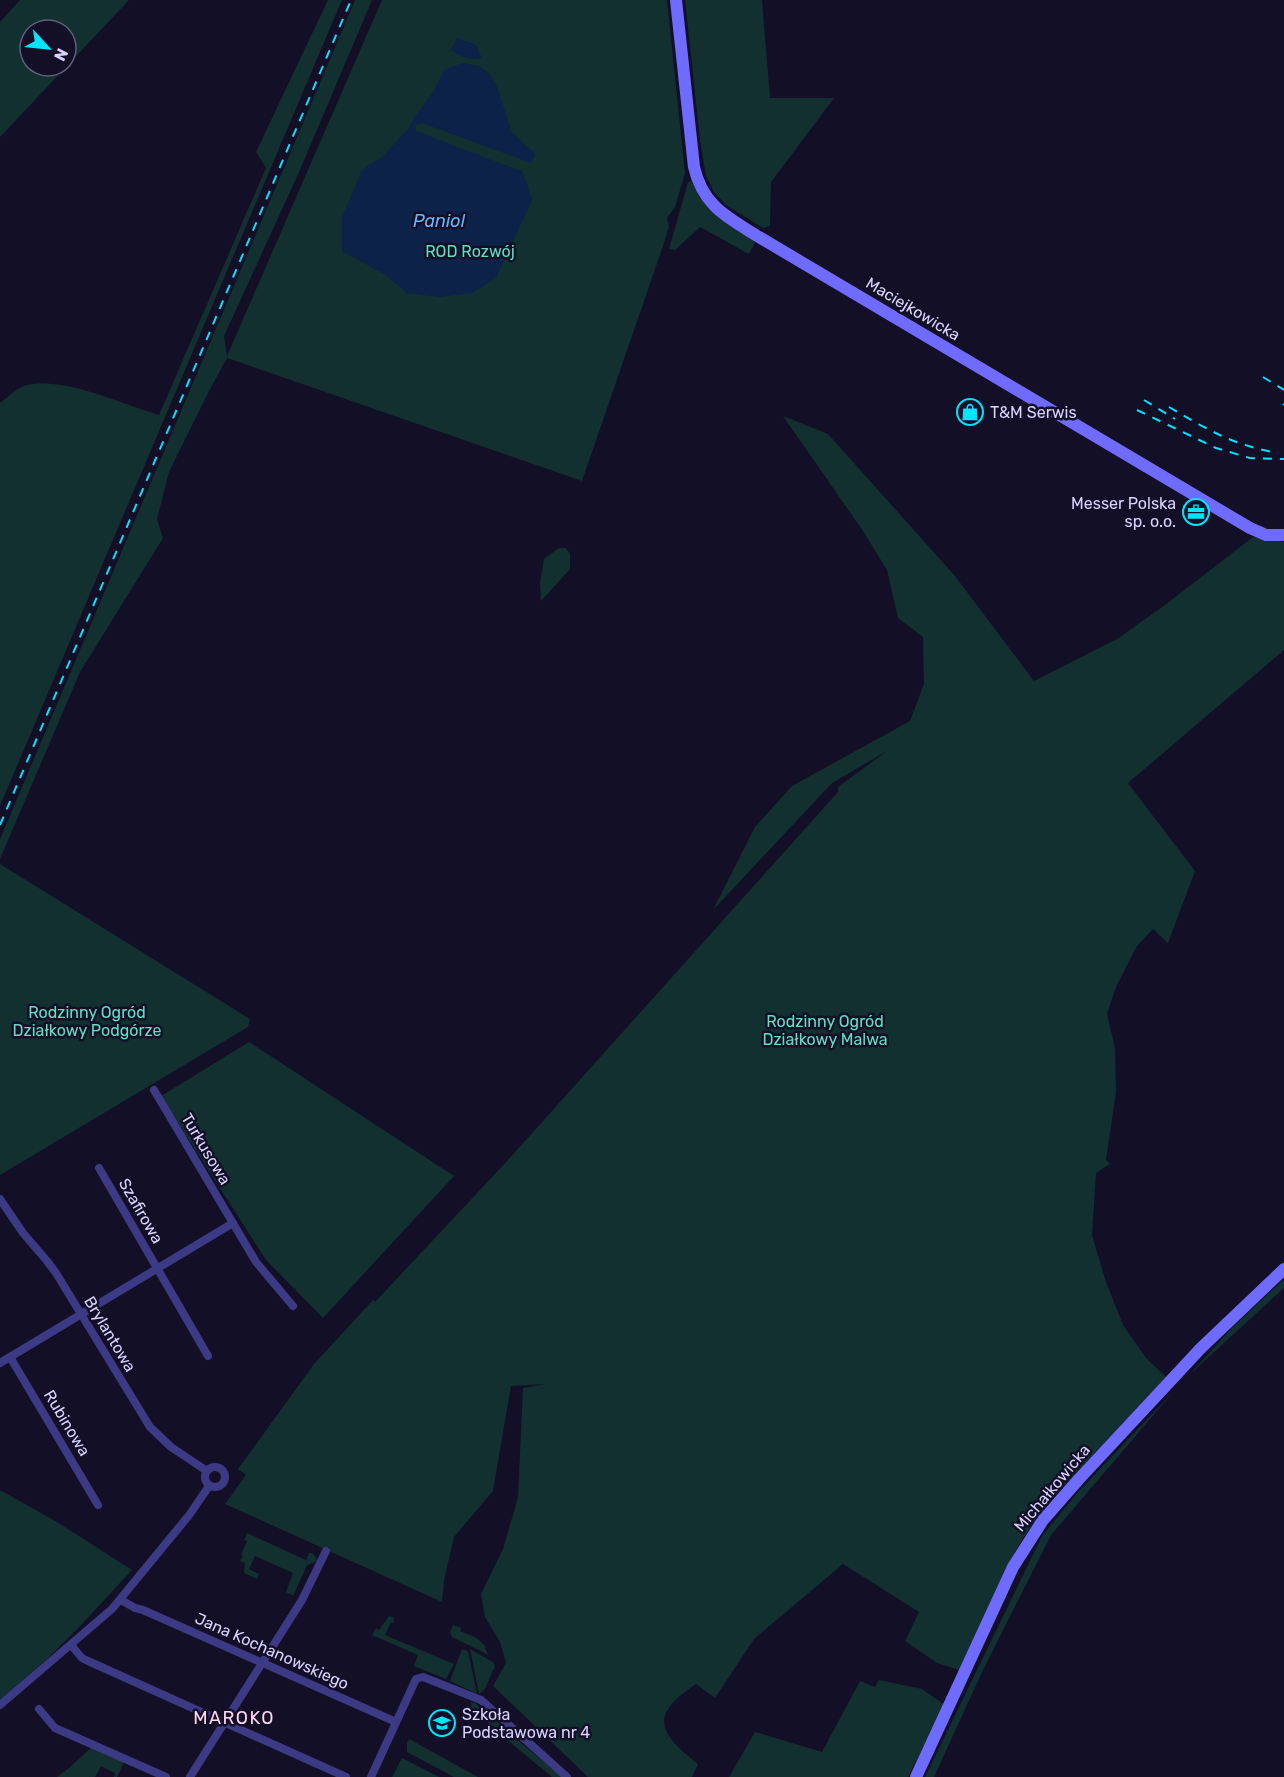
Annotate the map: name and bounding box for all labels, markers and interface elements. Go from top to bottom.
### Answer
north arrow [18,18,78,78]
text: N [50,45,72,64]
water label: Paniol [413,210,466,232]
park label: ROD Rozwój [425,242,515,261]
street label: Maciejkowicka [862,273,964,345]
shop icon: T&M Serwis [955,397,985,427]
place label: T&M Serwis [990,403,1077,422]
place label: Messer Polska sp. o.o. [1071,494,1176,531]
office icon: Messer Polska sp. o.o. [1181,497,1211,527]
park label: Rodzinny Ogród Działkowy Podgórze [13,1003,162,1040]
park label: Rodzinny Ogród Działkowy Malwa [762,1012,888,1049]
street label: Turkusowa [177,1110,235,1188]
street label: Szafirowa [115,1175,167,1247]
street label: Brylantowa [80,1293,140,1375]
street label: Rubinowa [40,1387,94,1459]
street label: Michałkowicka [1010,1441,1094,1535]
street label: Jana Kochanowskiego [192,1608,352,1694]
place label: Szkoła Podstawowa nr 4 [462,1705,590,1742]
district label: MAROKO [193,1707,275,1729]
school or university icon: Szkoła Podstawowa nr 4 [427,1708,457,1738]

